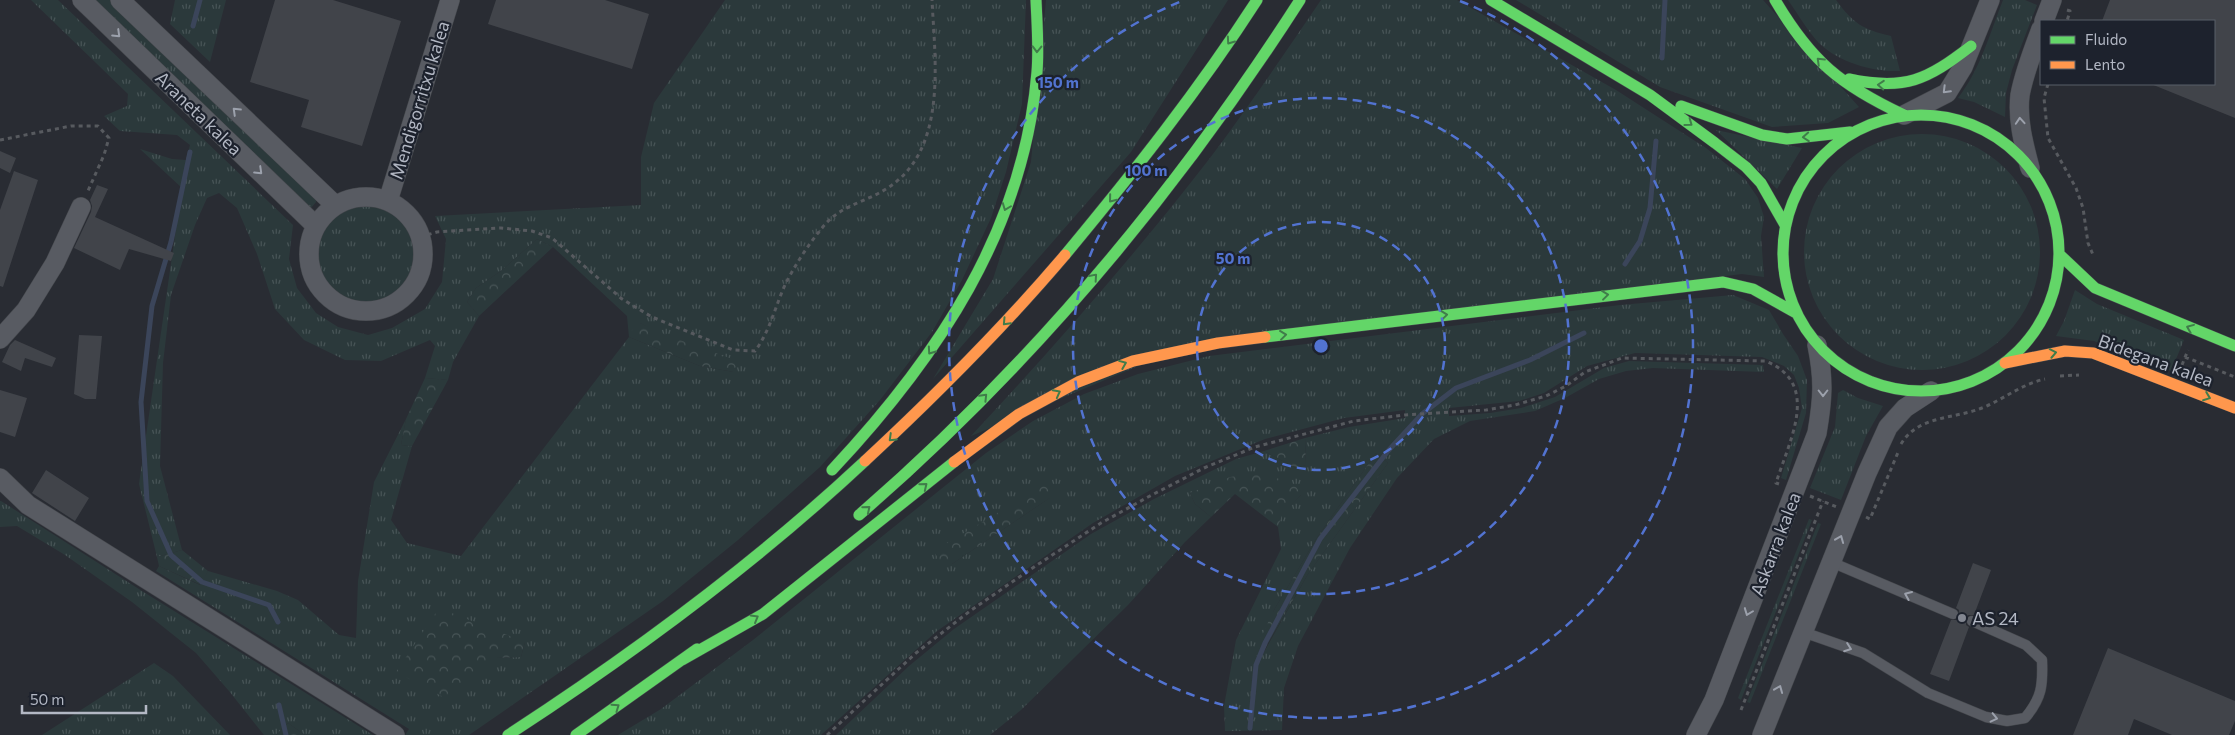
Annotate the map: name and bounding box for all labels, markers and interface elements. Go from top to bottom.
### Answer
street label: Mendigorritxu kalea [384,18,454,182]
legend [2040,20,2215,85]
one-way arrow [111,28,120,37]
text: Fluido [2085,30,2127,48]
one-way arrow [1227,35,1236,44]
one-way arrow [1032,45,1042,53]
text: Lento [2085,55,2125,73]
one-way arrow [1816,58,1825,67]
street label: Araneta kalea [151,66,247,160]
text: 150 m [1037,73,1079,91]
one-way arrow [1877,79,1885,90]
one-way arrow [1943,84,1952,93]
one-way arrow [233,108,242,117]
one-way arrow [2015,116,2026,124]
one-way arrow [1683,117,1693,126]
one-way arrow [1802,132,1810,143]
text: 100 m [1125,161,1167,179]
one-way arrow [253,165,262,174]
one-way arrow [1110,193,1118,202]
one-way arrow [1002,202,1012,211]
text: 50 m [1216,249,1250,267]
one-way arrow [1088,273,1097,282]
one-way arrow [1602,290,1610,301]
one-way arrow [1440,310,1448,321]
one-way arrow [1003,316,1012,325]
one-way arrow [2186,324,2195,335]
street label: Bidegana kalea [2095,329,2217,391]
one-way arrow [1279,330,1287,341]
centre of rings [1312,337,1330,355]
one-way arrow [928,345,937,355]
one-way arrow [2049,349,2058,359]
one-way arrow [1118,360,1127,370]
one-way arrow [1052,389,1061,399]
one-way arrow [1818,390,1828,397]
one-way arrow [2202,391,2211,401]
one-way arrow [978,393,987,402]
one-way arrow [889,432,898,441]
one-way arrow [919,483,928,492]
street label: Askarra kalea [1745,489,1805,599]
one-way arrow [861,506,870,515]
one-way arrow [1834,535,1845,544]
one-way arrow [1905,590,1913,600]
one-way arrow [1744,607,1755,616]
place label: AS 24 [1972,607,2019,629]
marker: AS 24 [1956,612,1968,624]
one-way arrow [750,615,759,625]
one-way arrow [1844,642,1852,652]
scale bar [22,682,146,714]
one-way arrow [1773,686,1783,694]
text: 50 m [30,690,64,708]
one-way arrow [610,704,620,713]
one-way arrow [1990,712,1999,723]

